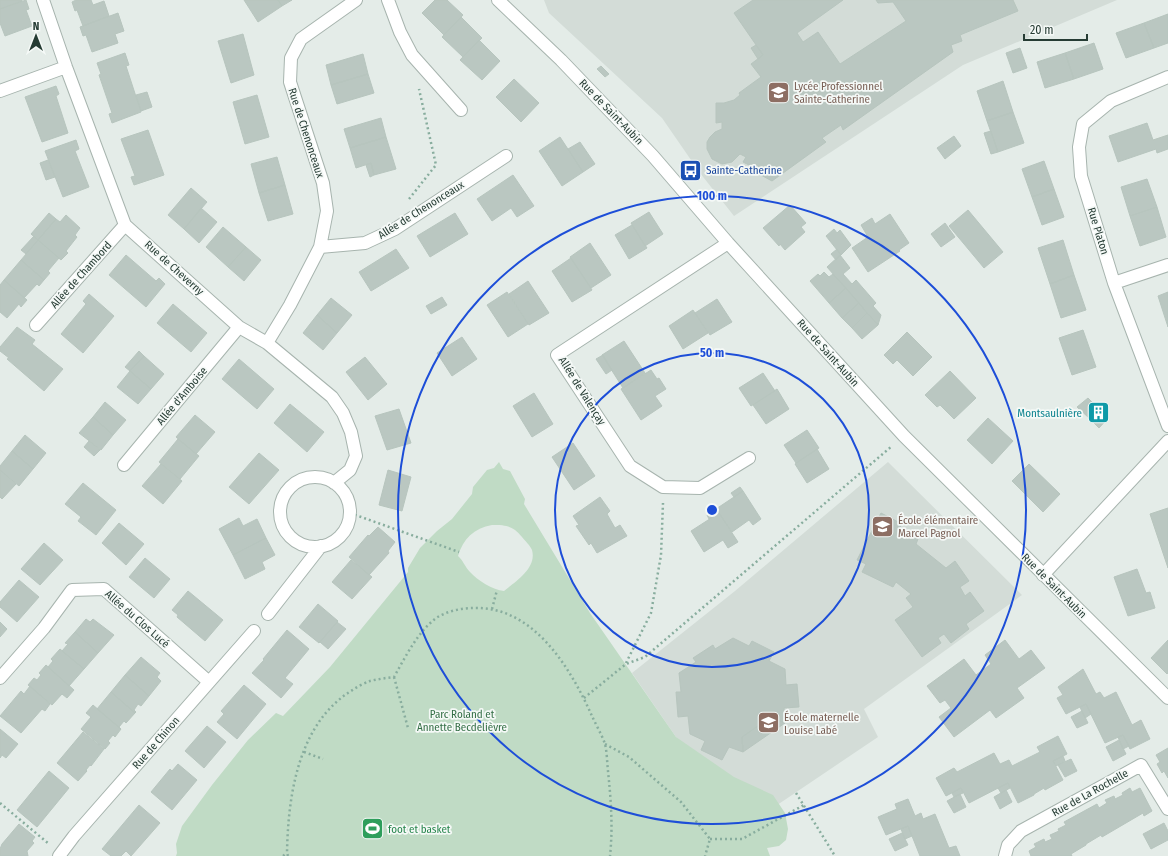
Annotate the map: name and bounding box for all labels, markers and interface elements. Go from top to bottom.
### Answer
north arrow [16,16,56,56]
scale bar [1024,16,1087,42]
text: N [33,20,39,33]
text: 20 m [1030,23,1054,37]
street label: Rue de Saint-Aubin [576,76,646,148]
school or university icon: Lycée Professionnel Sainte-Catherine [765,79,791,105]
place label: Lycée Professionnel Sainte-Catherine [794,80,882,106]
street label: Rue de Chenonceaux [285,86,327,180]
bus stop icon: Sainte-Catherine [678,157,704,183]
place label: Sainte-Catherine [706,164,782,177]
street label: Allée de Chenonceaux [376,178,466,242]
text: 100 m [697,189,727,203]
street label: Rue Platon [1085,206,1111,256]
street label: Rue de Cheverny [142,238,206,298]
street label: Allée de Chambord [48,239,114,311]
street label: Rue de Saint-Aubin [794,317,862,389]
text: 50 m [700,346,724,360]
street label: Allée de Valençay [556,354,608,428]
street label: Allée d'Amboise [154,364,210,428]
building icon: Montsaulnière [1085,400,1111,426]
place label: Montsaulnière [1017,407,1082,420]
centre of rings [705,503,719,517]
school or university icon: École élémentaire Marcel Pagnol [869,513,895,539]
place label: École élémentaire Marcel Pagnol [898,513,978,540]
street label: Rue de Saint-Aubin [1019,551,1089,621]
street label: Allée du Clos Lucé [102,588,172,650]
park label: Parc Roland et Annette Becdelièvre [417,708,507,734]
school or university icon: École maternelle Louise Labé [756,710,782,736]
place label: École maternelle Louise Labé [784,710,859,737]
street label: Rue de Chinon [130,714,182,772]
street label: Rue de La Rochelle [1050,767,1130,819]
sports icon: foot et basket [359,816,385,842]
place label: foot et basket [388,823,451,836]

